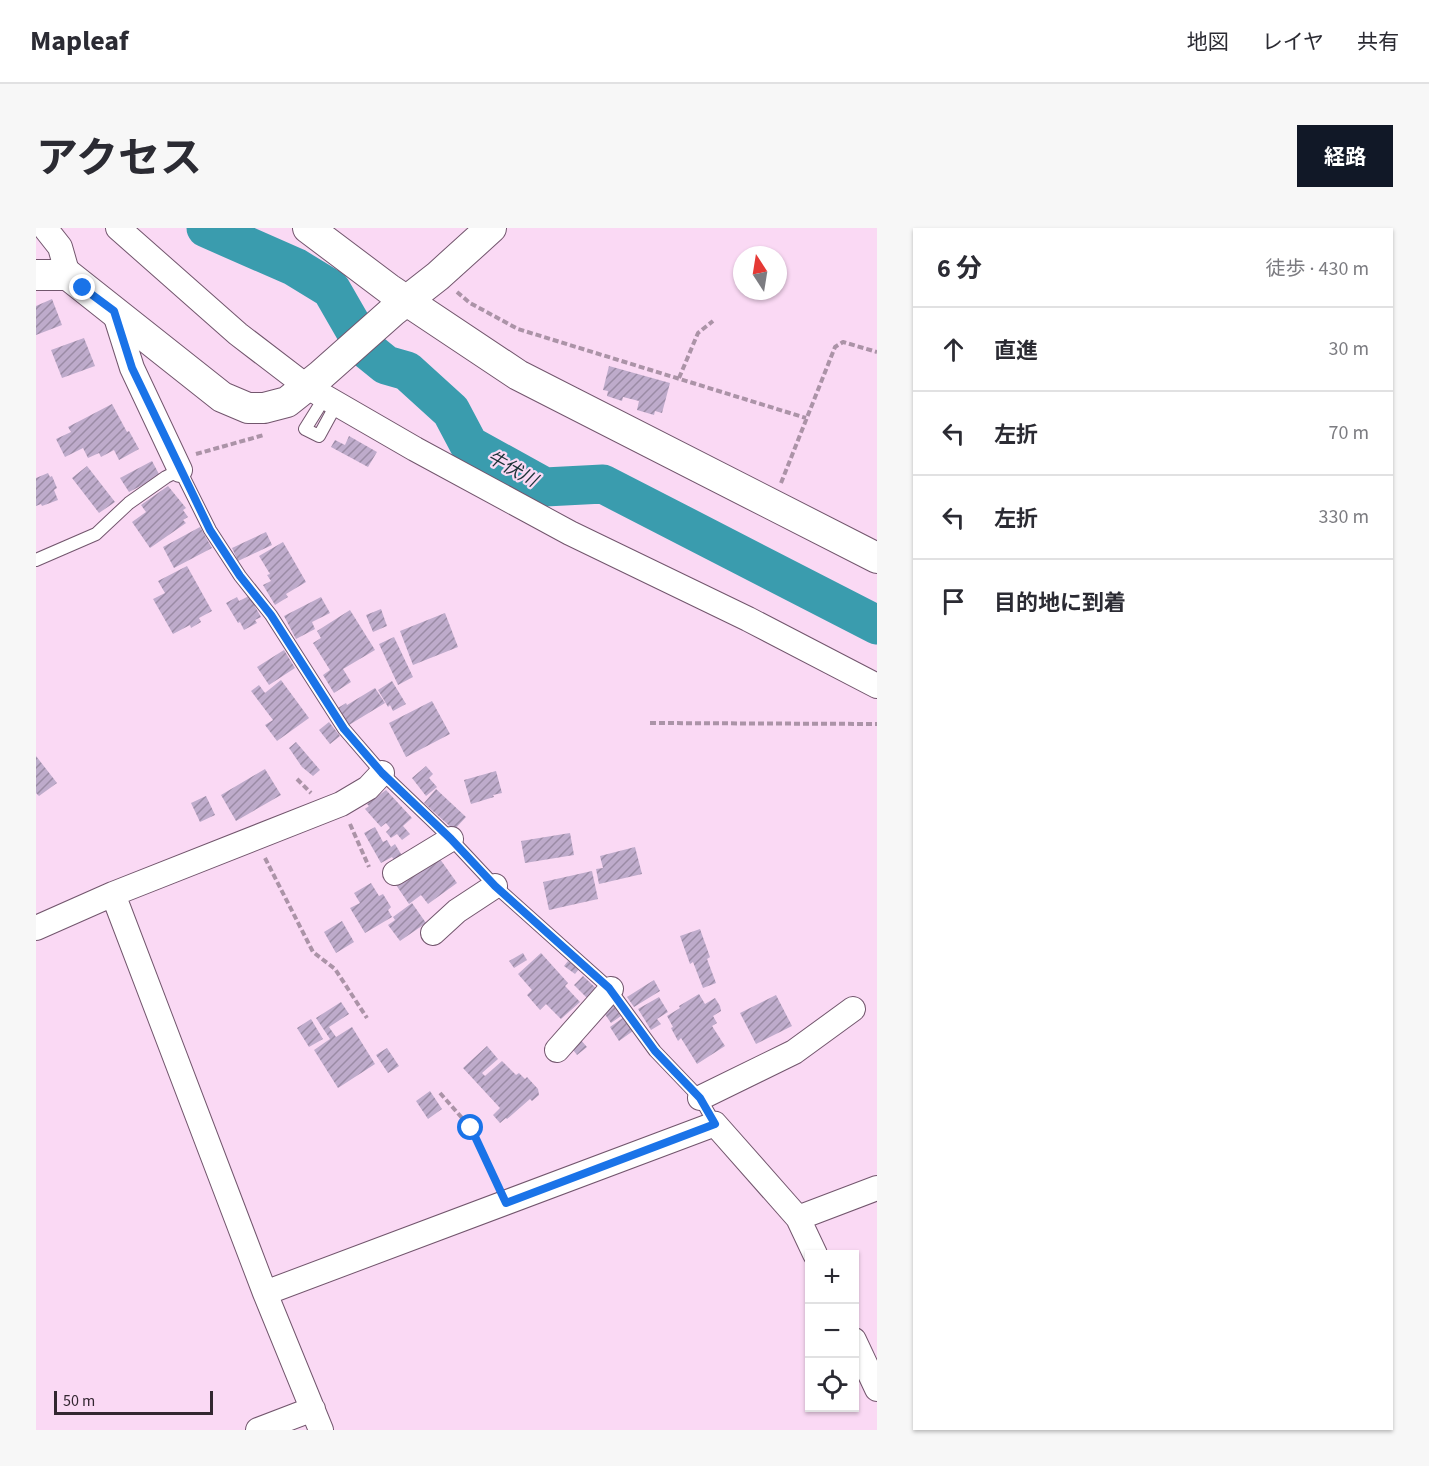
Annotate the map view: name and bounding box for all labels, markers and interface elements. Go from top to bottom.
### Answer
text: Mapleaf [30,21,129,61]
text: 地図 [1187,27,1229,57]
text: レイヤ [1262,27,1324,57]
text: 共有 [1357,27,1399,57]
button: 経路 [1297,125,1393,187]
text: アクセス [36,129,202,189]
north arrow [733,246,787,300]
text: 6 分 [937,250,982,287]
text: 徒歩 · 430 m [1266,255,1369,283]
route end [69,274,95,300]
icon: ahead [937,333,970,366]
text: 直進 [994,335,1038,367]
text: 30 m [1329,335,1369,363]
icon: left [937,417,970,450]
text: 左折 [994,419,1038,451]
text: 70 m [1329,419,1369,447]
water label: 牛伏川 [482,445,543,494]
icon: left [937,501,970,534]
text: 左折 [994,503,1038,535]
text: 330 m [1319,503,1369,531]
icon: arrive [937,585,970,618]
text: 目的地に到着 [994,587,1126,619]
route start [457,1114,483,1140]
map controls [805,1250,859,1412]
button: + [805,1250,859,1304]
button: − [805,1304,859,1358]
button: locate [805,1358,859,1412]
scale bar [54,1388,213,1416]
text: 50 m [63,1390,95,1412]

